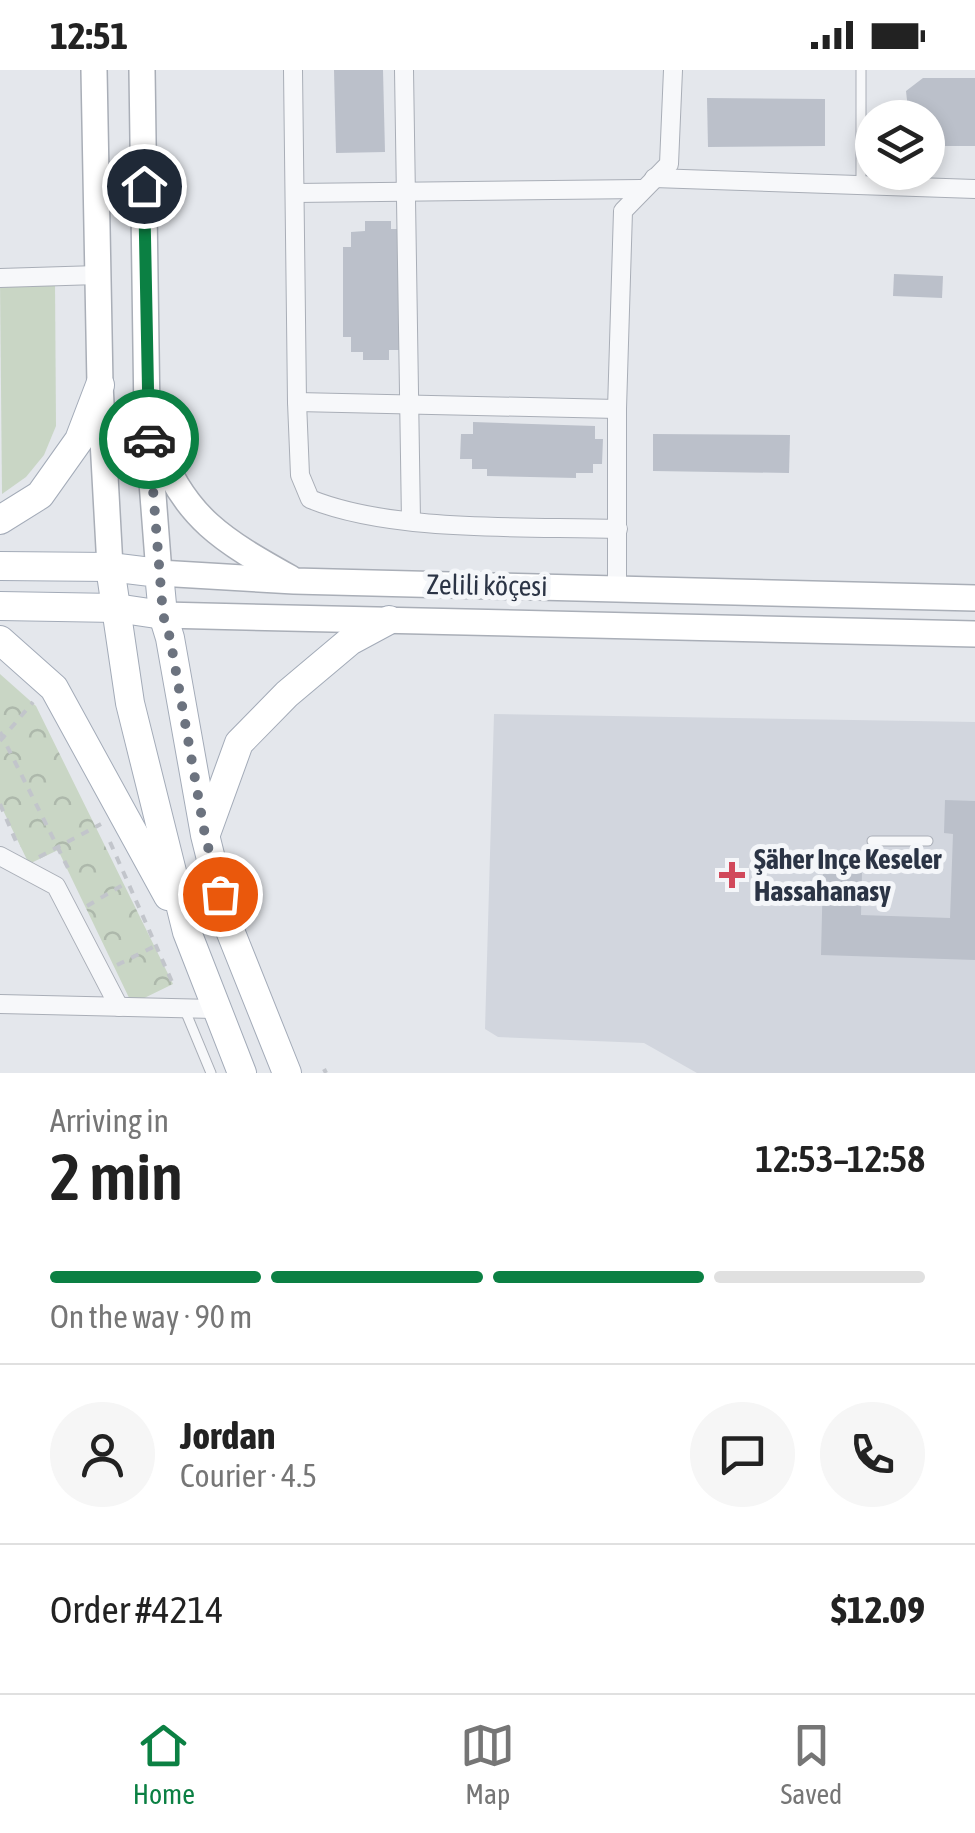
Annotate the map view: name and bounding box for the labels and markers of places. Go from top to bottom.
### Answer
pin [102,144,187,229]
place label: Şäher Inçe Keseler Hassahanasy [754,843,942,907]
pin [178,852,263,937]
marker: Şäher Inçe Keseler Hassahanasy [719,862,745,888]

